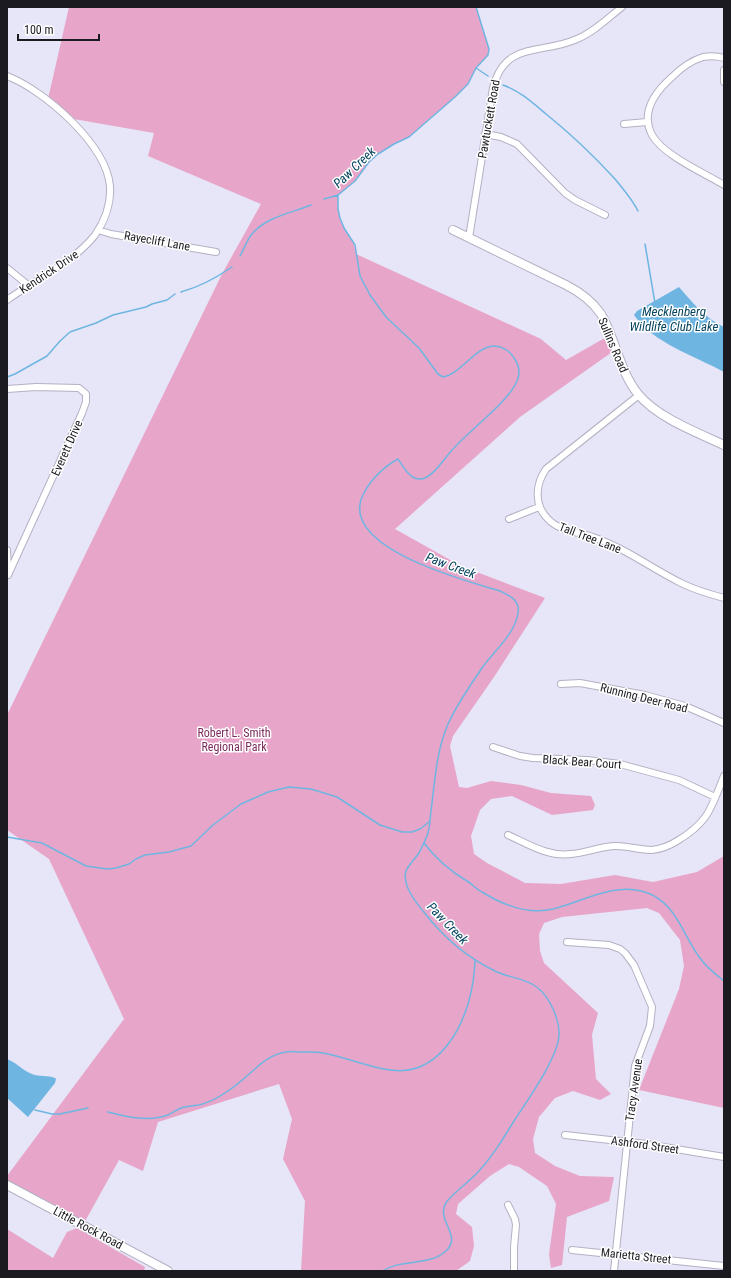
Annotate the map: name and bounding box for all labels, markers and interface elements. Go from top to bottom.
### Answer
scale bar [18,16,99,42]
text: 100 m [24,23,54,37]
street label: Pawtuckett Road [475,78,503,160]
water label: Paw Creek [330,144,379,191]
street label: Rayecliff Lane [123,228,192,254]
street label: Kendrick Drive [17,247,81,297]
water label: Mecklenberg Wildlife Club Lake [630,304,719,334]
street label: Sullins Road [595,315,631,375]
street label: Everett Drive [49,418,86,478]
street label: Tall Tree Lane [557,520,623,556]
water label: Paw Creek [424,549,478,582]
street label: Running Deer Road [599,680,689,716]
park label: Robert L. Smith Regional Park [197,726,271,754]
street label: Black Bear Court [542,752,622,772]
water label: Paw Creek [424,899,471,948]
street label: Tracy Avenue [623,1058,645,1122]
street label: Ashford Street [610,1133,680,1157]
street label: Little Rock Road [51,1204,125,1252]
street label: Marietta Street [600,1245,672,1267]

